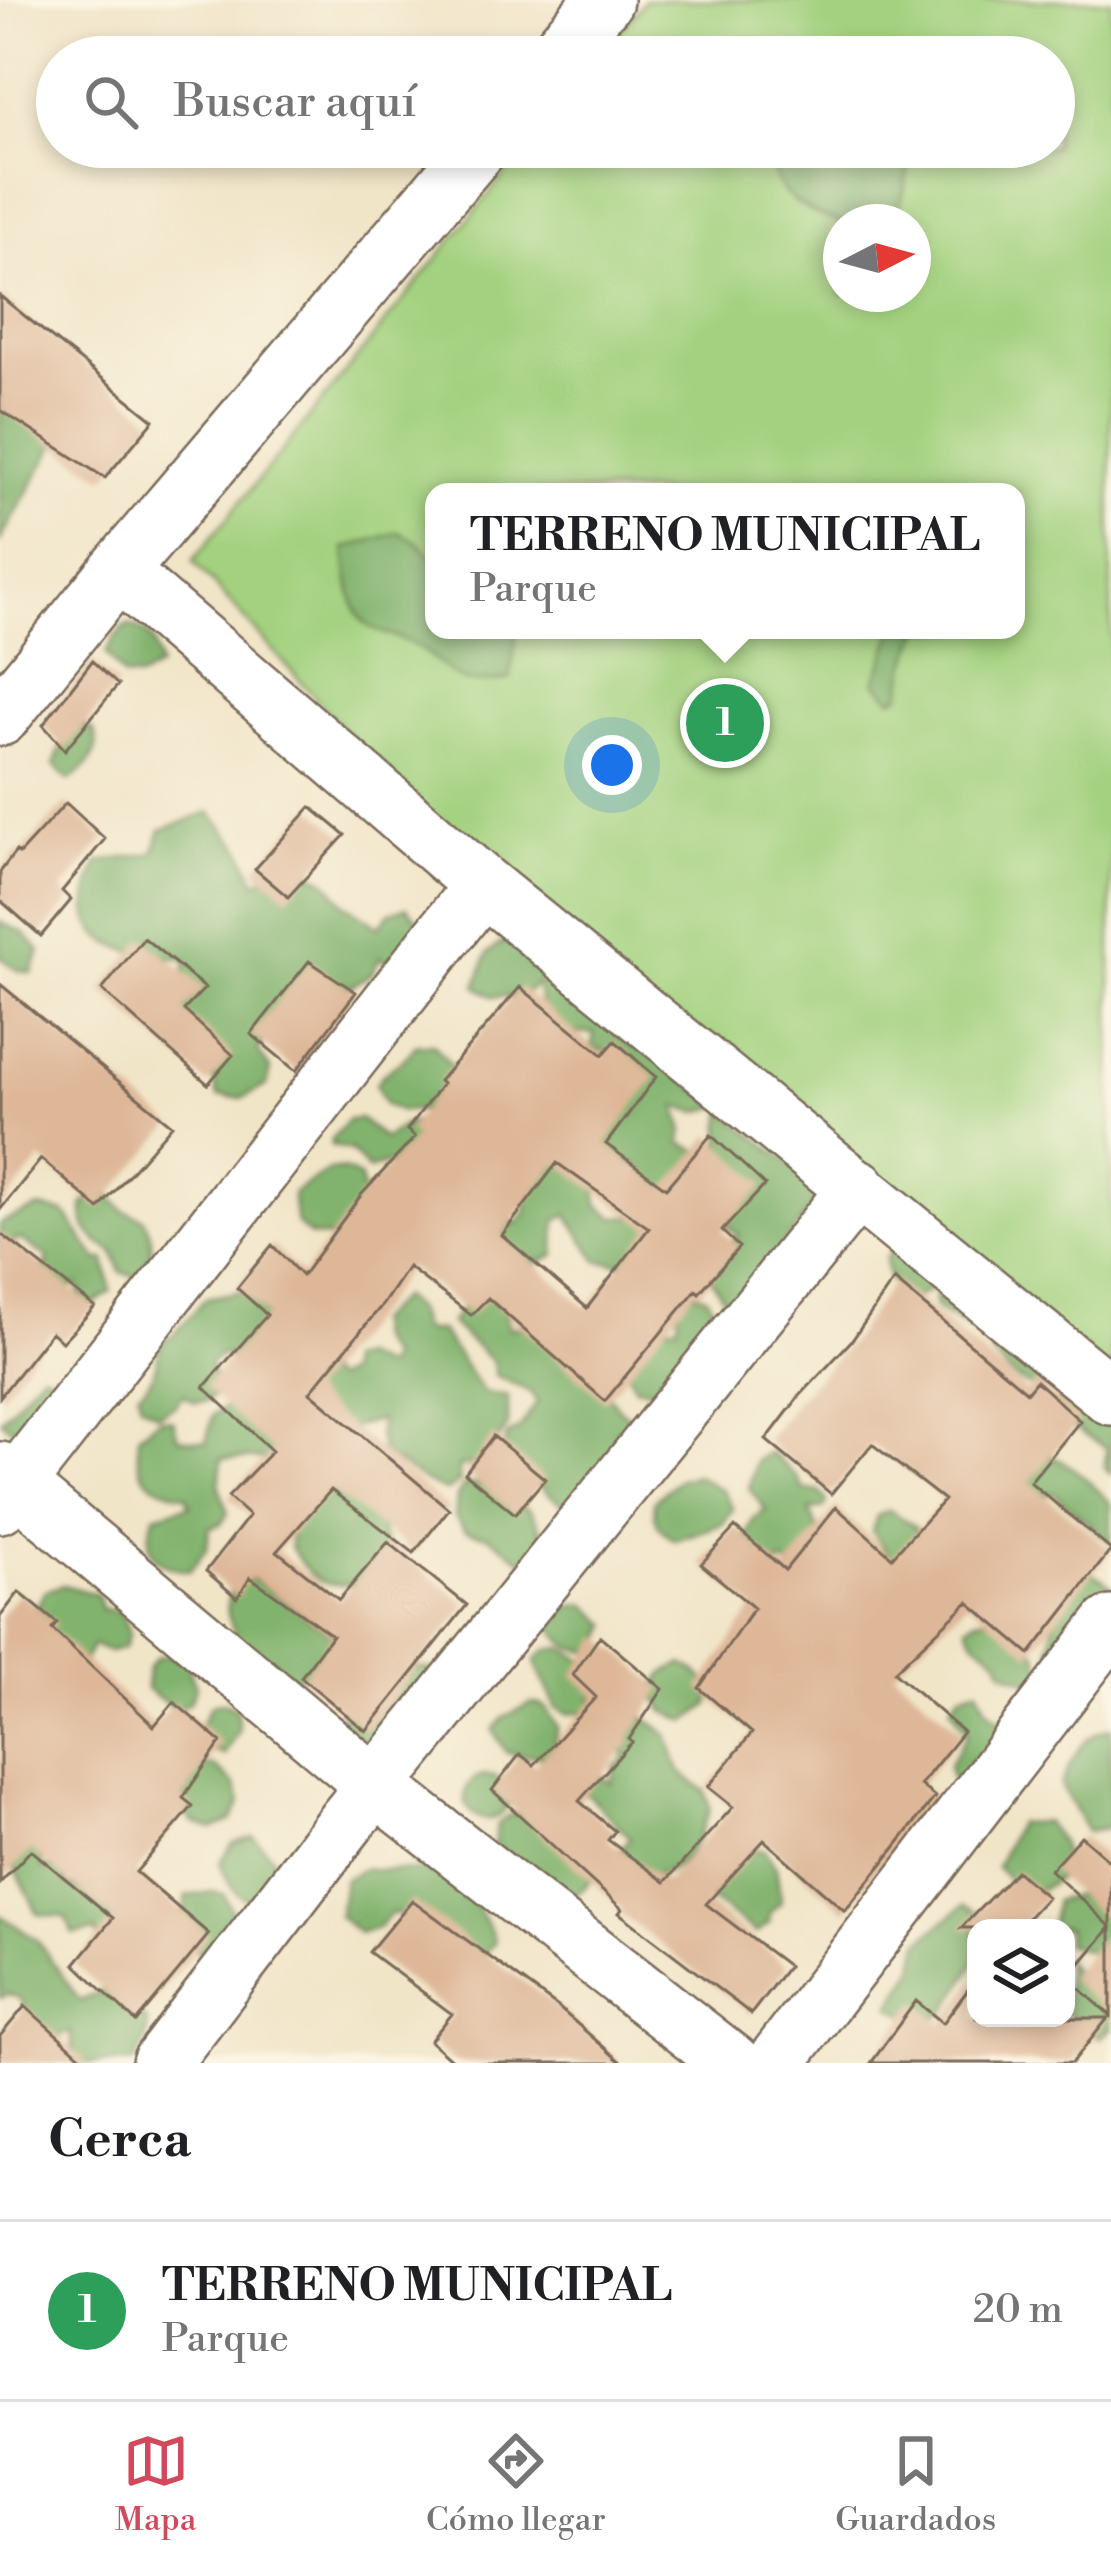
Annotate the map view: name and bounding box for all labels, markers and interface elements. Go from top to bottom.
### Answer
search box [36,36,1075,168]
icon: search [78,69,144,135]
text: Buscar aquí [174,74,416,131]
north arrow [823,204,931,312]
popup [425,483,1025,639]
text: TERRENO MUNICIPAL [470,508,980,565]
text: Parque [470,565,597,614]
pin: 1 [686,678,764,768]
your location [582,735,642,795]
map controls [967,1919,1075,2027]
button: layers [967,1919,1075,2027]
text: Cerca [48,2109,191,2173]
text: TERRENO MUNICIPAL [162,2258,672,2315]
text: 1 [78,2286,96,2335]
text: 20 m [973,2286,1063,2335]
text: Parque [162,2315,289,2364]
tab: Mapa [115,2428,196,2541]
tab: Cómo llegar [426,2428,606,2541]
tab: Guardados [835,2428,996,2541]

